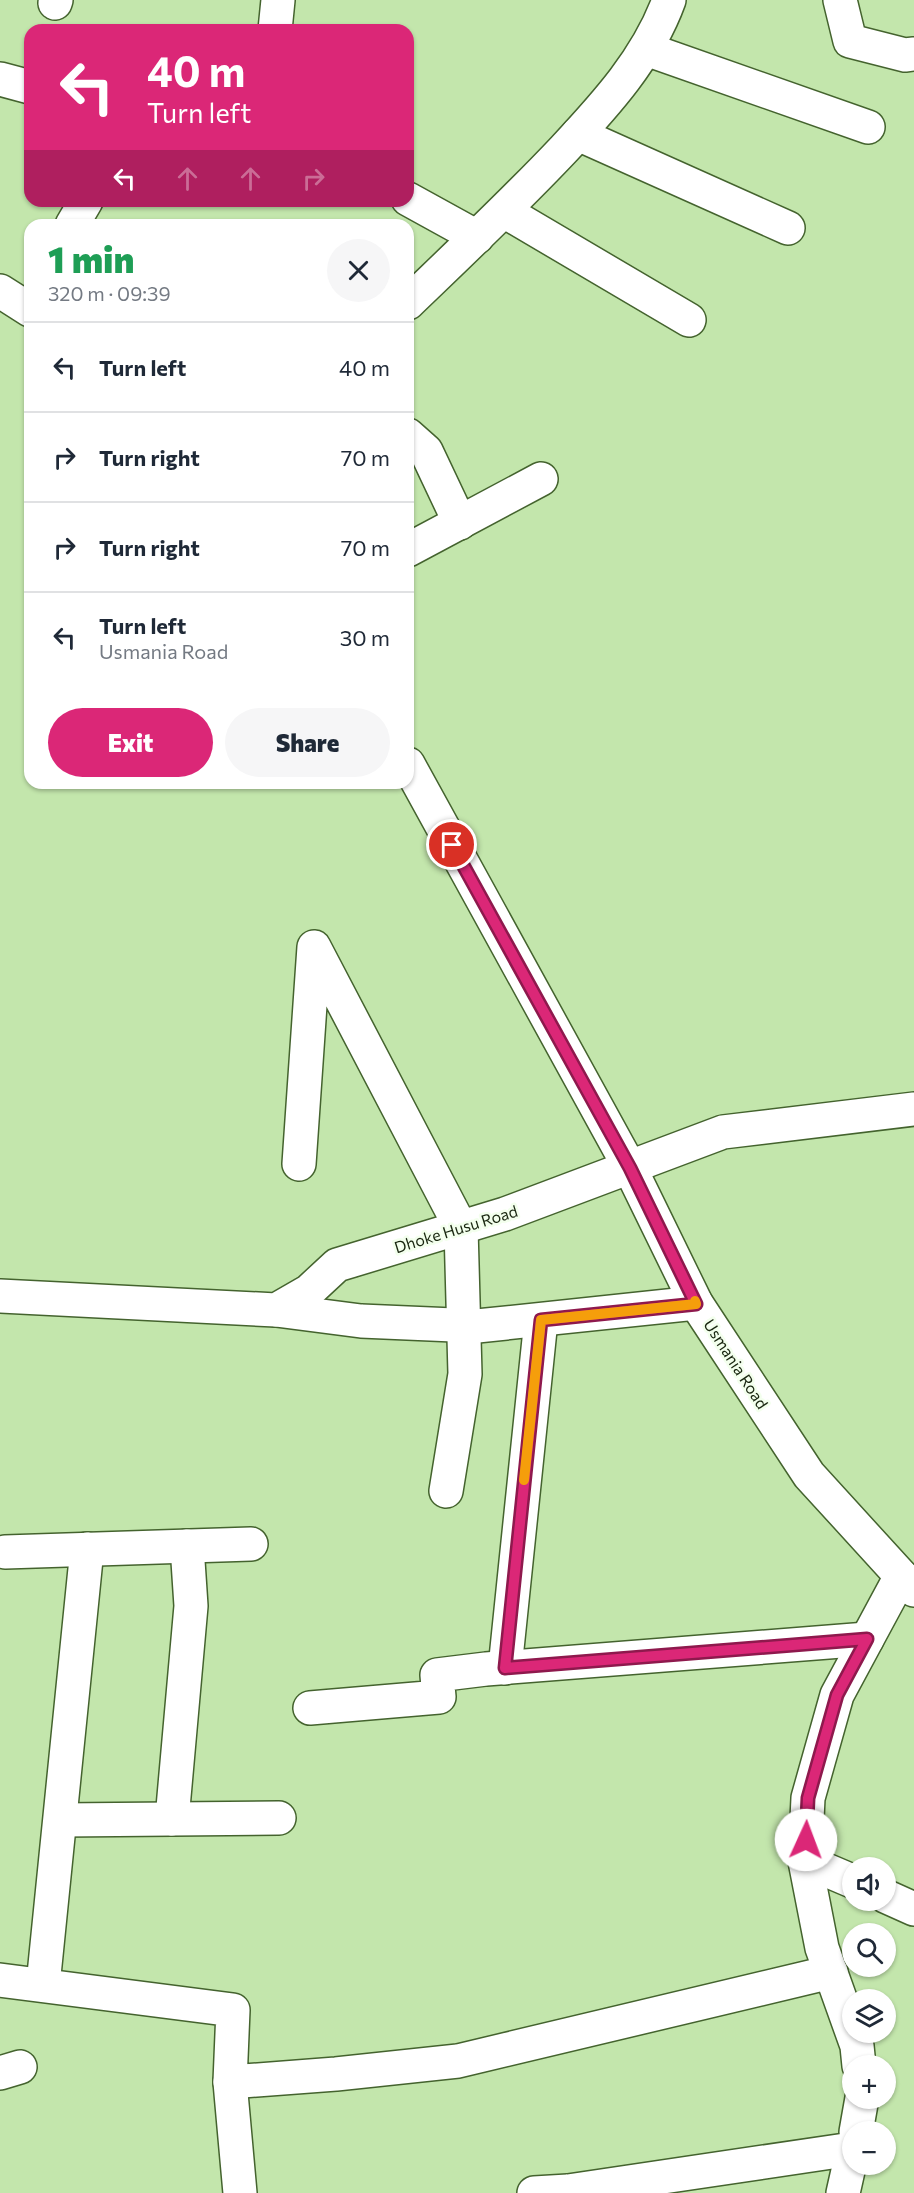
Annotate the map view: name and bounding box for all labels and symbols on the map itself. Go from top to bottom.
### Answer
pin [426,819,477,870]
street label: Dhoke Husu Road [392,1201,520,1256]
street label: Usmania Road [700,1315,773,1412]
position arrow [774,1808,838,1872]

